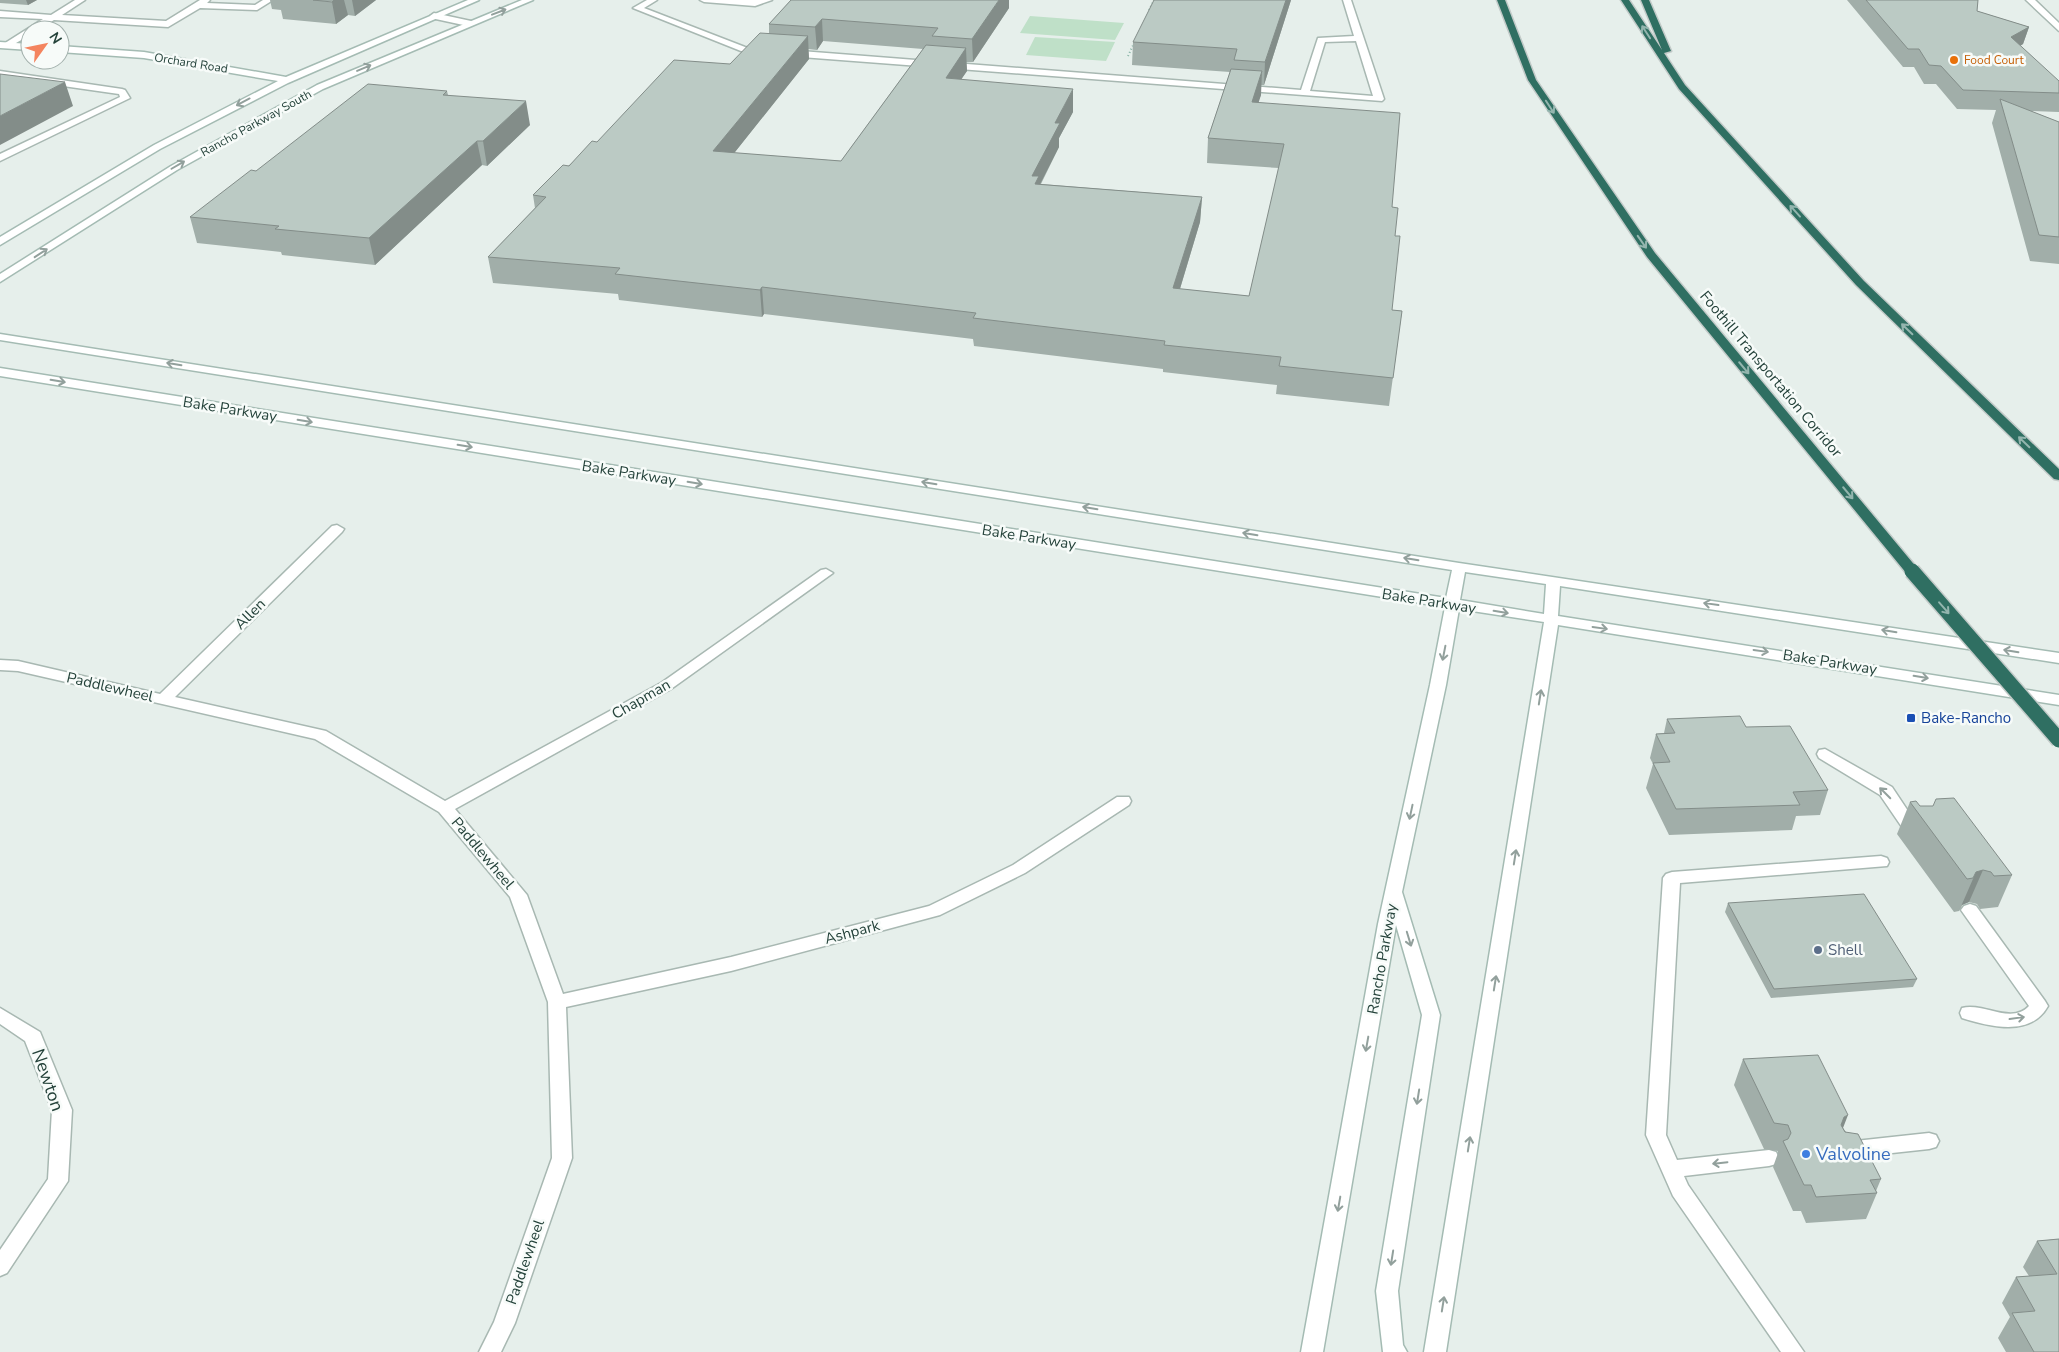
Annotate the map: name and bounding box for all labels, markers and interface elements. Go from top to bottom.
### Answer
one-way arrow [490,7,506,16]
north arrow [20,20,70,70]
one-way arrow [1641,25,1651,39]
text: N [45,29,66,48]
street label: Orchard Road [153,49,229,77]
place label: Food Court [1964,52,2024,68]
marker: Food Court [1948,54,1960,66]
one-way arrow [356,63,371,73]
street label: Rancho Parkway South [198,86,314,160]
one-way arrow [236,98,251,107]
one-way arrow [1546,100,1556,114]
one-way arrow [171,160,185,170]
one-way arrow [1789,205,1801,218]
one-way arrow [1637,235,1647,249]
one-way arrow [34,247,48,258]
street label: Foothill Transportation Corridor [1695,287,1847,462]
one-way arrow [1902,323,1914,335]
one-way arrow [166,359,182,369]
one-way arrow [1738,361,1749,374]
one-way arrow [50,377,66,387]
street label: Bake Parkway [182,392,279,426]
one-way arrow [297,416,313,426]
one-way arrow [2018,436,2030,448]
one-way arrow [457,442,473,452]
street label: Bake Parkway [581,456,678,490]
one-way arrow [922,478,938,488]
one-way arrow [687,479,703,489]
one-way arrow [1842,487,1853,500]
one-way arrow [1082,503,1098,513]
street label: Bake Parkway [981,520,1078,554]
one-way arrow [1243,528,1259,538]
one-way arrow [1403,554,1419,564]
street label: Bake Parkway [1381,584,1478,618]
street label: Allen [230,594,270,634]
one-way arrow [1703,598,1719,608]
one-way arrow [1938,601,1949,614]
one-way arrow [1493,608,1509,618]
one-way arrow [1591,623,1607,633]
one-way arrow [1881,625,1897,635]
one-way arrow [1439,644,1448,660]
street label: Bake Parkway [1782,645,1879,679]
one-way arrow [2003,645,2019,655]
one-way arrow [1752,646,1768,656]
street label: Paddlewheel [65,667,156,707]
one-way arrow [1913,673,1929,683]
street label: Chapman [608,674,674,724]
one-way arrow [1535,689,1545,705]
place label: Bake-Rancho [1921,708,2011,728]
marker: Bake-Rancho [1905,712,1917,724]
one-way arrow [1879,787,1891,800]
one-way arrow [1406,803,1416,819]
street label: Paddlewheel [447,813,519,894]
one-way arrow [1511,850,1521,866]
street label: Rancho Parkway [1362,902,1402,1016]
street label: Ashpark [822,915,882,949]
one-way arrow [1404,931,1414,947]
place label: Shell [1828,940,1863,960]
marker: Shell [1812,944,1824,956]
one-way arrow [1491,976,1501,992]
one-way arrow [2009,1013,2025,1023]
one-way arrow [1361,1035,1371,1051]
street label: Newton [26,1046,70,1114]
one-way arrow [1412,1089,1422,1105]
one-way arrow [1464,1136,1474,1152]
place label: Valvoline [1815,1142,1890,1166]
marker: Valvoline [1800,1148,1812,1160]
one-way arrow [1713,1158,1729,1168]
one-way arrow [1333,1195,1343,1211]
street label: Paddlewheel [501,1216,549,1307]
one-way arrow [1387,1249,1397,1265]
one-way arrow [1438,1296,1448,1312]

